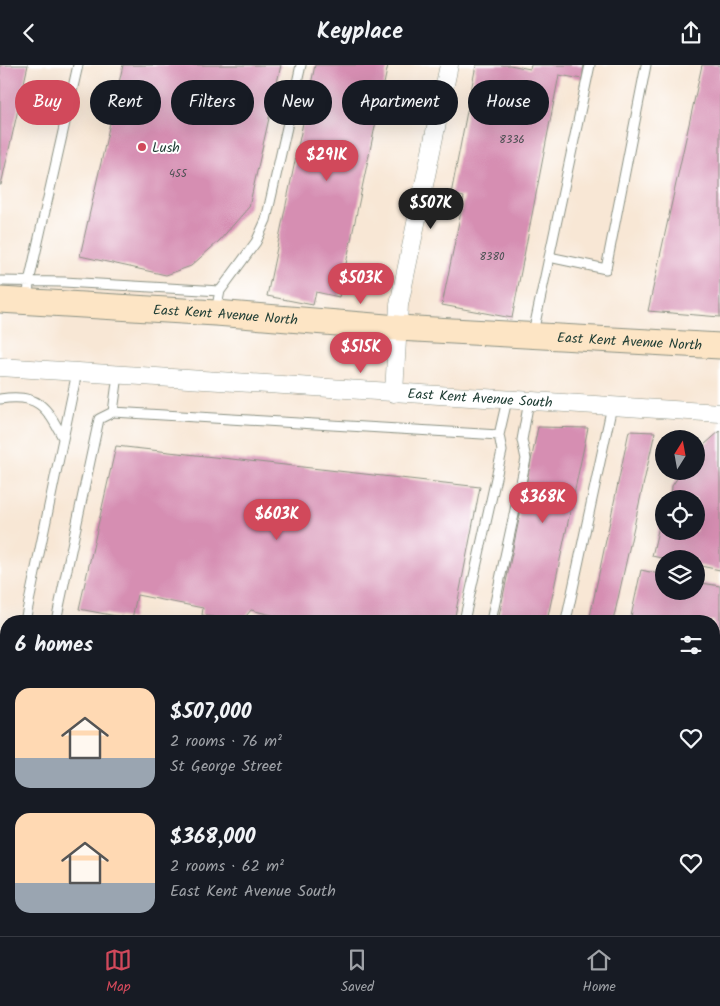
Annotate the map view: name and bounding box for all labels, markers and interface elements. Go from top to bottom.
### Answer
text: Keyplace [317,15,403,50]
icon: back [15,19,43,47]
icon: share [677,19,705,47]
chip: Buy [15,80,80,125]
chip: Rent [90,80,161,125]
chip: Filters [171,80,254,125]
chip: New [264,80,332,125]
chip: Apartment [342,80,458,125]
chip: House [468,80,549,125]
house number: 8336 [499,131,525,149]
place label: Lush [152,137,180,159]
pin: $291K [292,139,362,182]
marker: Lush [136,141,148,153]
text: $291K [306,143,348,168]
house number: 455 [169,165,188,183]
pin: $507K [396,187,466,230]
text: $507K [410,191,452,216]
house number: 8380 [479,248,505,266]
pin: $503K [326,263,396,305]
text: $503K [339,266,383,291]
street label: East Kent Avenue North [152,299,299,332]
street label: East Kent Avenue North [556,327,703,357]
pin: $515K [326,331,396,374]
text: $515K [341,335,381,360]
street label: East Kent Avenue South [407,383,553,414]
north arrow [655,430,705,480]
map controls [655,430,705,600]
pin: $368K [508,481,578,524]
text: $368K [520,485,566,510]
button: locate [655,490,705,540]
pin: $603K [242,499,312,541]
text: $603K [255,502,299,527]
button: layers [655,550,705,600]
text: 6 homes [15,629,93,662]
icon: filters [677,631,705,659]
text: $507,000 [170,696,252,729]
icon: home [55,708,115,768]
icon: heart [677,724,705,752]
text: 2 rooms · 76 m² [170,729,282,754]
text: St George Street [170,754,282,779]
text: $368,000 [170,821,256,854]
icon: home [55,833,115,893]
icon: heart [677,849,705,877]
text: 2 rooms · 62 m² [170,854,284,879]
text: East Kent Avenue South [170,879,336,904]
tab: Map [104,946,132,998]
tab: Saved [341,946,374,998]
tab: Home [583,946,616,998]

